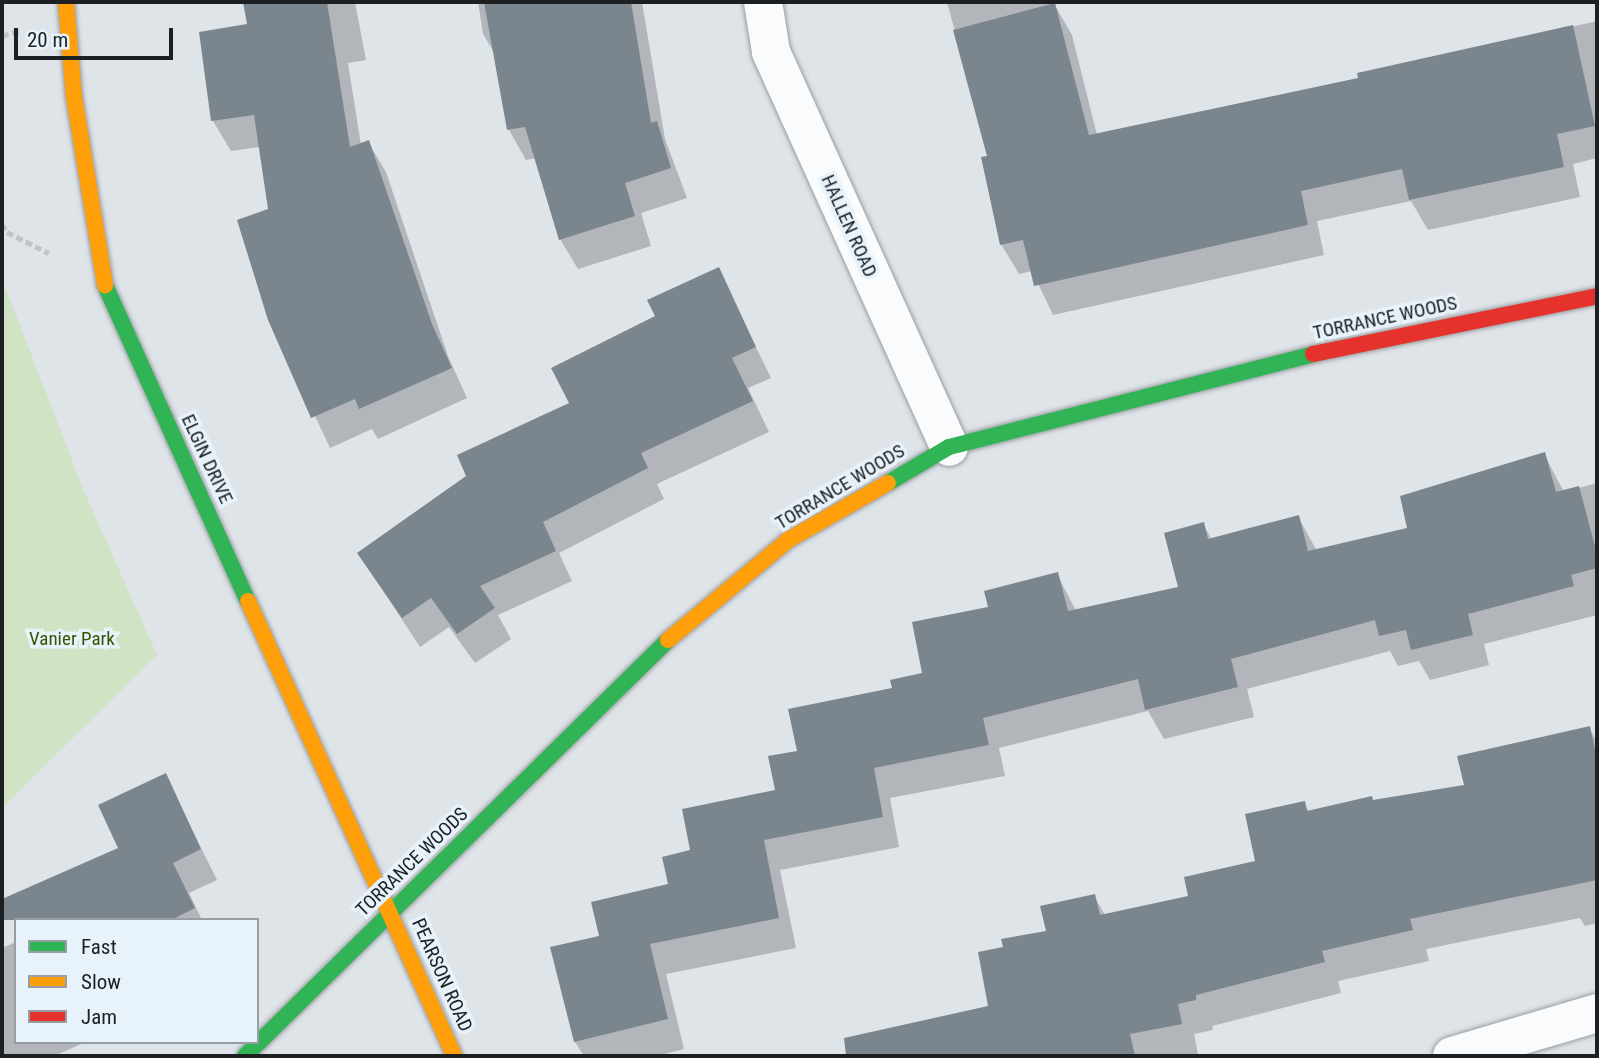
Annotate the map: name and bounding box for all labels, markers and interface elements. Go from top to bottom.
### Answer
scale bar [18,14,177,58]
text: 20 m [27,28,68,52]
street label: HALLEN ROAD [816,171,882,281]
street label: TORRANCE WOODS [1311,292,1459,344]
street label: ELGIN DRIVE [176,411,238,507]
street label: TORRANCE WOODS [771,439,909,535]
park label: Vanier Park [29,628,115,650]
street label: TORRANCE WOODS [351,803,473,921]
street label: PEARSON ROAD [407,915,477,1035]
legend [14,918,259,1044]
text: Fast [81,935,117,959]
text: Slow [81,970,121,994]
text: Jam [81,1005,117,1029]

